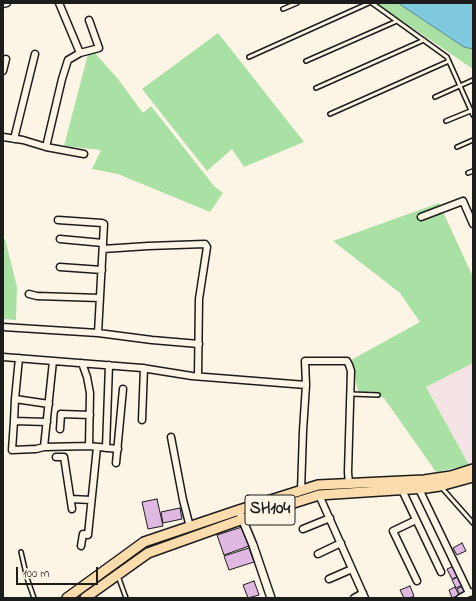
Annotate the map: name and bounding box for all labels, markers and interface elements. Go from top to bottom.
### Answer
road number: SH104 [245,495,295,525]
scale bar [18,559,100,585]
text: 100 m [23,565,50,583]

